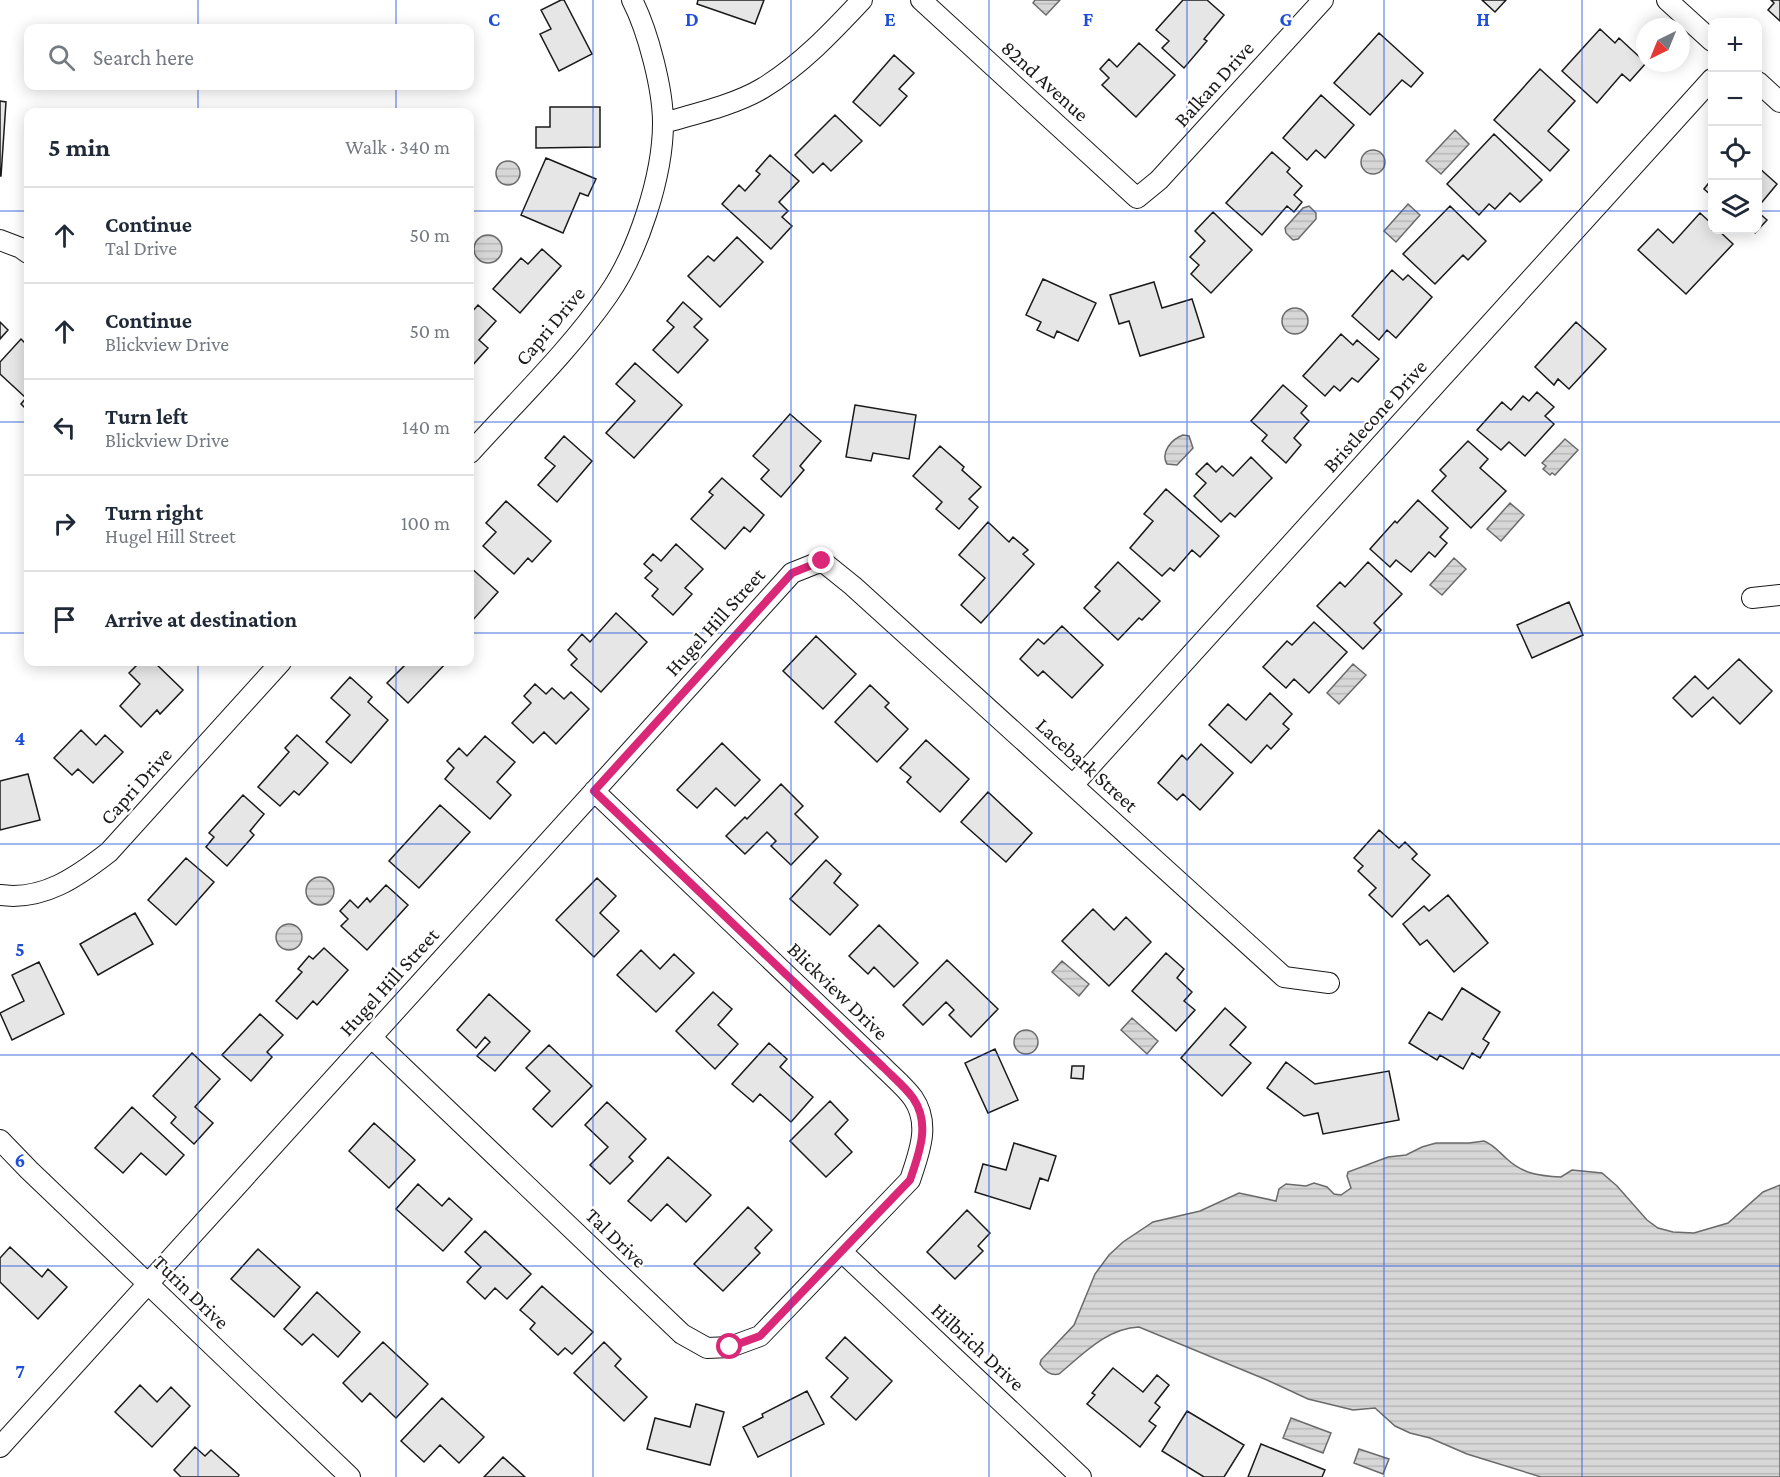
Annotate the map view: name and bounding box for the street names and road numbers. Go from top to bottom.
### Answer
street label: 82nd Avenue [996,36,1094,126]
street label: Balkan Drive [1169,36,1259,132]
street label: Capri Drive [510,282,590,370]
street label: Bristlecone Drive [1318,355,1432,477]
street label: Hugel Hill Street [660,562,770,681]
street label: Lacebark Street [1031,713,1144,818]
street label: Capri Drive [95,742,177,830]
street label: Hugel Hill Street [334,922,444,1041]
street label: Blickview Drive [783,937,893,1045]
street label: Tal Drive [580,1203,652,1273]
street label: Turin Drive [148,1250,234,1334]
street label: Hilbrich Drive [927,1298,1029,1396]

